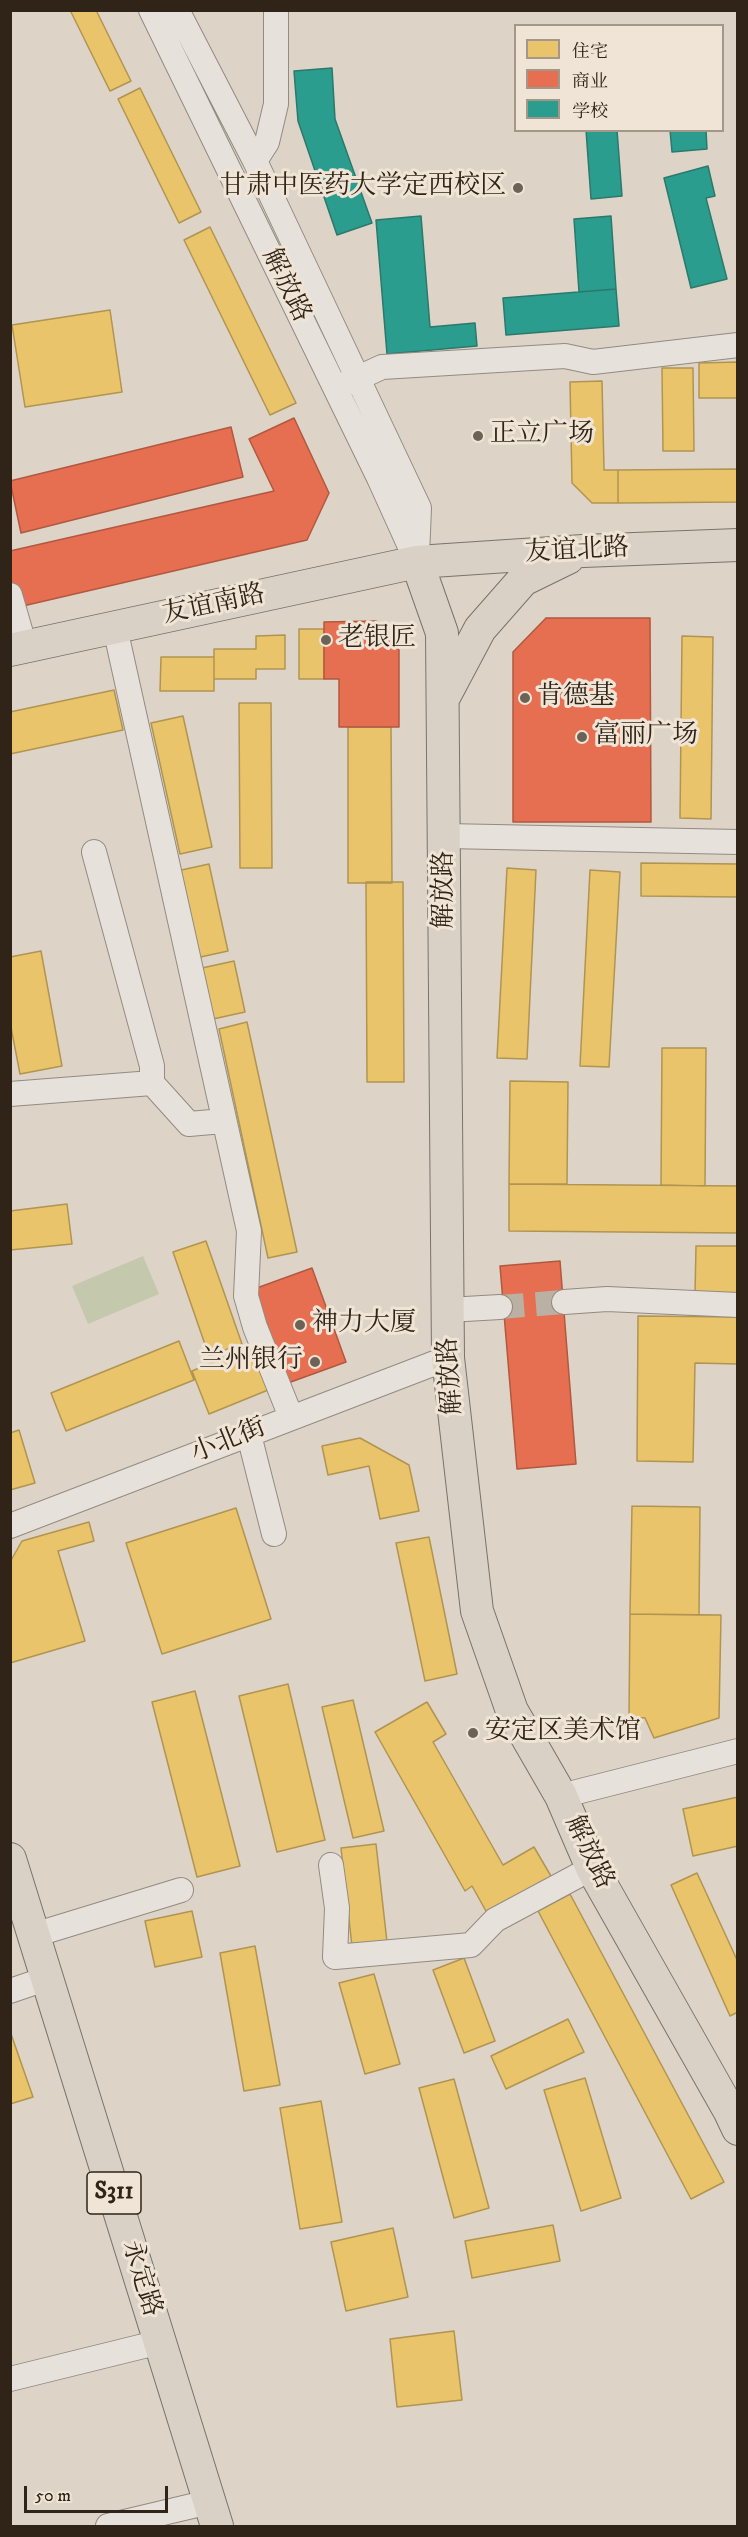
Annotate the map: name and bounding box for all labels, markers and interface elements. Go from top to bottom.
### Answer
legend [514,24,724,132]
text: 住宅 [572,41,608,63]
text: 商业 [572,71,608,93]
text: 学校 [572,101,608,123]
place label: 甘肃中医药大学定西校区 [220,172,506,204]
marker: 甘肃中医药大学定西校区 [511,181,525,195]
street label: 解放路 [254,244,316,328]
place label: 正立广场 [490,420,594,452]
marker: 正立广场 [471,429,485,443]
street label: 友谊北路 [524,534,630,570]
street label: 友谊南路 [160,580,268,632]
place label: 老银匠 [338,624,416,656]
marker: 老银匠 [319,633,333,647]
place label: 肯德基 [537,682,615,714]
marker: 肯德基 [518,691,532,705]
place label: 富丽广场 [594,721,698,753]
marker: 富丽广场 [575,730,589,744]
street label: 解放路 [430,851,462,929]
place label: 神力大厦 [312,1309,416,1341]
marker: 神力大厦 [293,1318,307,1332]
street label: 解放路 [434,1336,470,1416]
place label: 兰州银行 [199,1346,303,1378]
marker: 兰州银行 [308,1355,322,1369]
street label: 小北街 [187,1413,271,1471]
place label: 安定区美术馆 [485,1717,641,1749]
marker: 安定区美术馆 [466,1726,480,1740]
street label: 解放路 [557,1811,619,1895]
road number: S311 [87,2172,141,2214]
street label: 永定路 [114,2237,166,2321]
scale bar [27,2474,171,2512]
text: 50 m [35,2485,71,2507]

